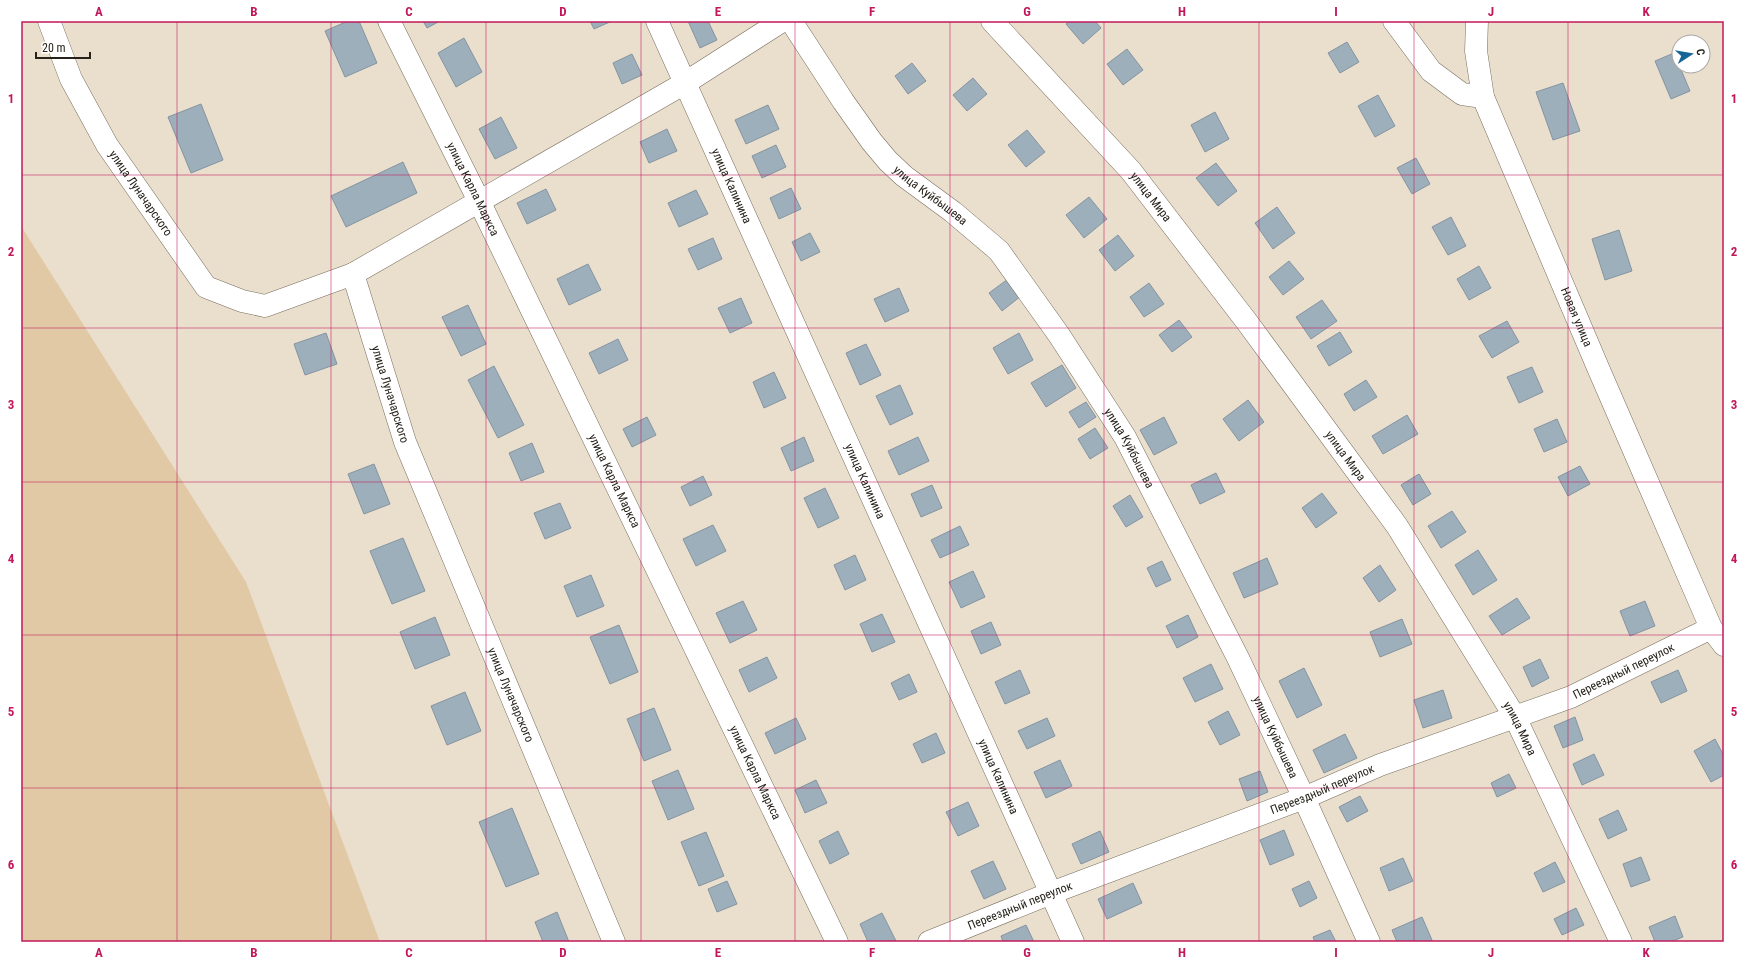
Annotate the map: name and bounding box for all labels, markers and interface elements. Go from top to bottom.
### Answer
text: A [95,4,103,19]
text: B [250,4,258,19]
text: C [405,4,413,19]
text: D [559,4,567,19]
text: E [715,4,722,19]
text: F [869,4,875,19]
text: G [1023,4,1031,19]
text: H [1178,4,1186,19]
text: I [1334,4,1338,19]
text: J [1488,4,1494,19]
text: K [1642,4,1650,19]
scale bar [36,34,90,60]
north arrow [1671,34,1711,74]
text: 20 m [42,41,66,55]
text: С [1693,48,1707,56]
text: 1 [8,91,14,106]
text: 1 [1731,91,1737,106]
street label: улица Карла Маркса [444,140,502,238]
street label: улица Калинина [709,146,755,226]
street label: улица Луначарского [106,148,175,239]
street label: улица Куйбышева [890,163,970,228]
street label: улица Мира [1127,169,1174,225]
text: 2 [8,244,15,259]
text: 2 [1731,244,1738,259]
street label: Новая улица [1558,285,1595,349]
street label: улица Луначарского [369,344,412,445]
text: 3 [8,397,14,412]
text: 3 [1731,397,1737,412]
street label: улица Куйбышева [1101,406,1157,491]
street label: улица Мира [1322,428,1369,484]
street label: улица Карла Маркса [586,432,643,530]
street label: улица Калинина [842,442,888,521]
text: 4 [8,551,15,566]
text: 4 [1731,551,1738,566]
street label: Переездный переулок [1571,640,1677,702]
street label: улица Луначарского [485,646,537,744]
street label: улица Куйбышева [1250,694,1301,781]
street label: улица Мира [1500,699,1539,758]
text: 5 [8,704,15,719]
text: 5 [1731,704,1738,719]
street label: улица Карла Маркса [727,723,784,822]
street label: улица Калинина [975,737,1021,816]
street label: Переездный переулок [1268,761,1377,817]
text: 6 [8,857,15,872]
text: 6 [1731,857,1738,872]
street label: Переездный переулок [966,879,1074,933]
text: A [95,945,103,960]
text: B [250,945,258,960]
text: C [405,945,413,960]
text: D [559,945,567,960]
text: E [715,945,722,960]
text: F [869,945,875,960]
text: G [1023,945,1031,960]
text: H [1178,945,1186,960]
text: I [1334,945,1338,960]
text: J [1488,945,1494,960]
text: K [1642,945,1650,960]

